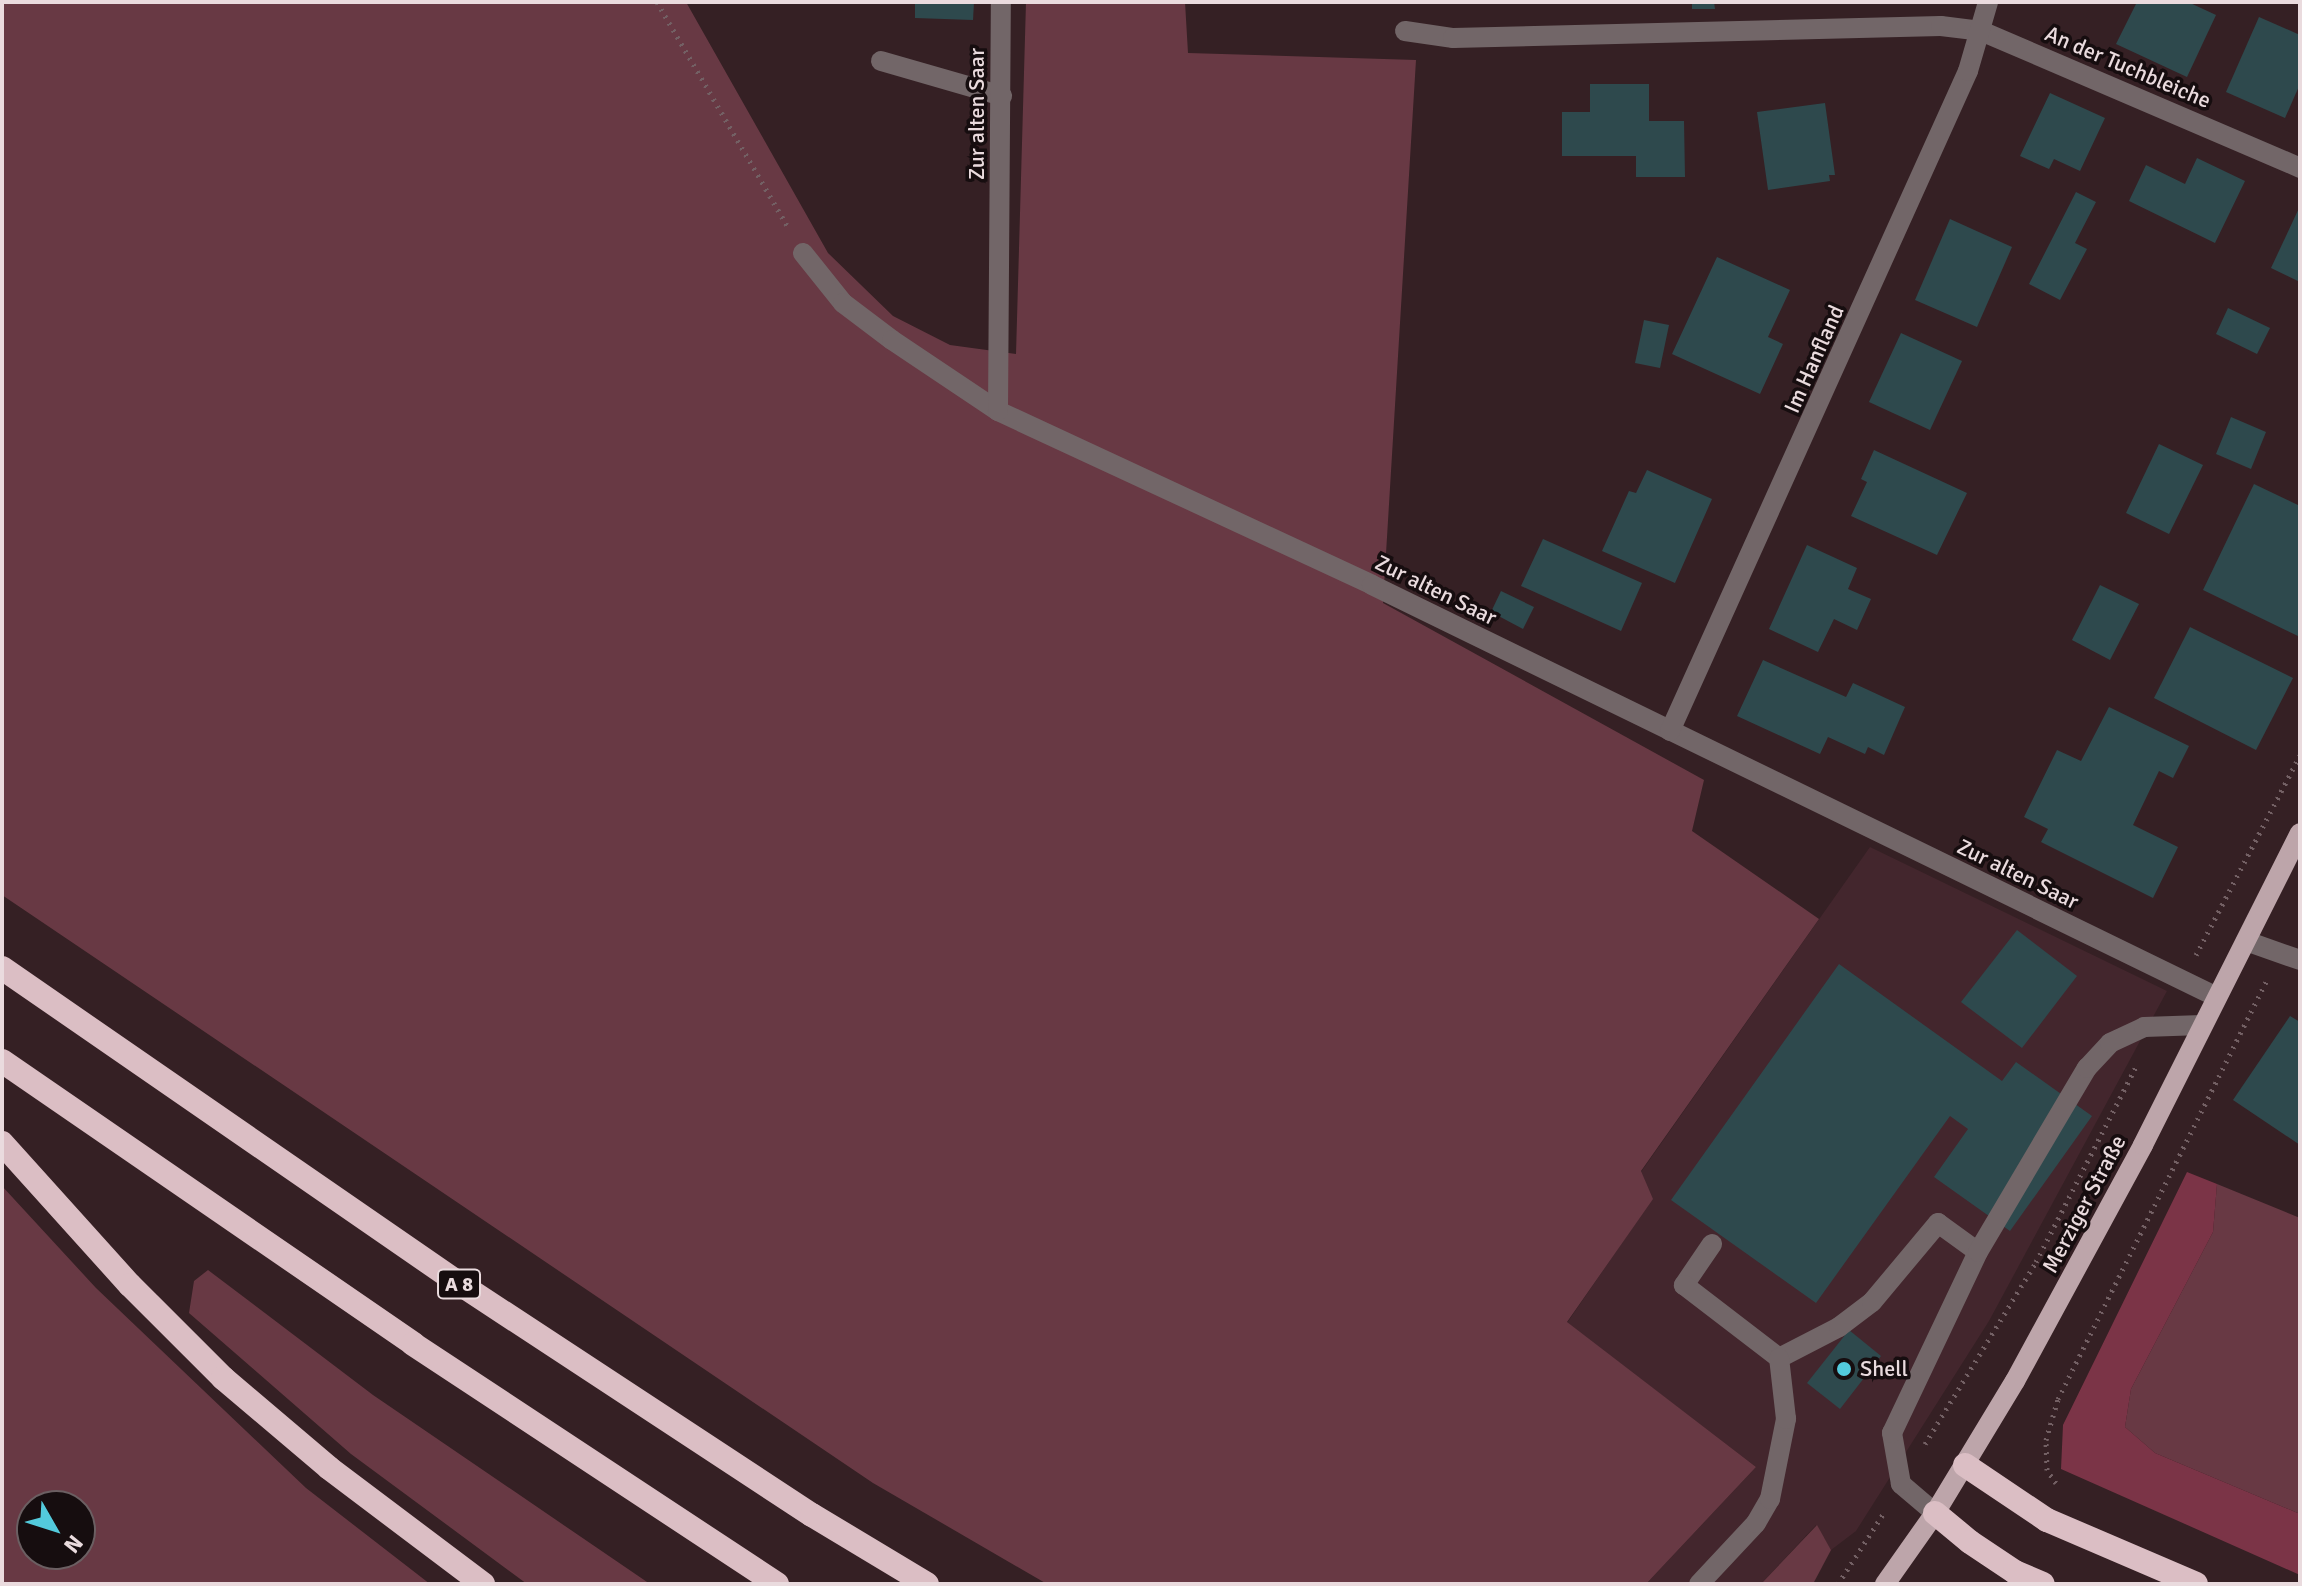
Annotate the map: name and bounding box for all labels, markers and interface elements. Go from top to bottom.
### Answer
street label: An der Tuchbleiche [2041,20,2215,114]
street label: Zur alten Saar [964,48,990,180]
street label: Im Hanfland [1779,301,1849,417]
street label: Zur alten Saar [1371,549,1501,631]
street label: Zur alten Saar [1953,833,2083,915]
street label: Merziger Straße [2037,1131,2131,1277]
road number: A 8 [437,1268,481,1300]
place label: Shell [1860,1356,1908,1382]
marker: Shell [1835,1360,1853,1378]
north arrow [16,1490,96,1570]
text: N [58,1530,89,1559]

